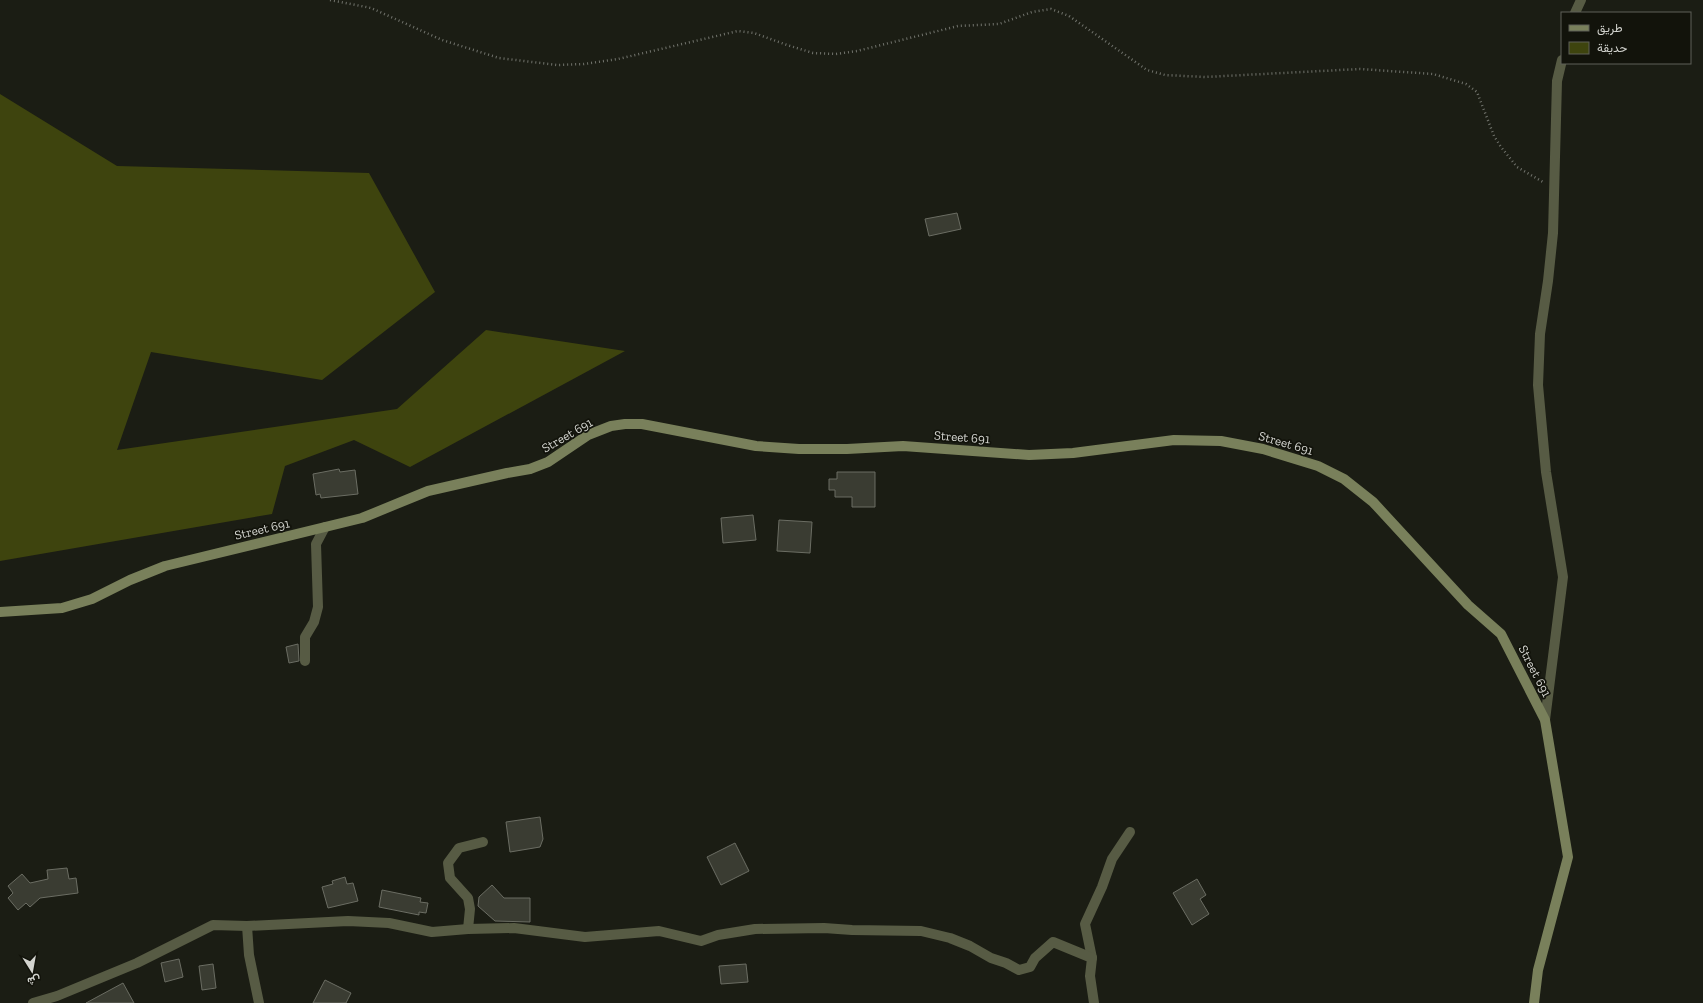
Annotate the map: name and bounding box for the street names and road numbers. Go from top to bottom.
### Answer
street label: Street 691 [539,414,595,456]
street label: Street 691 [934,428,990,446]
street label: Street 691 [1257,428,1315,458]
street label: Street 691 [233,515,291,543]
street label: Street 691 [1516,643,1554,699]

